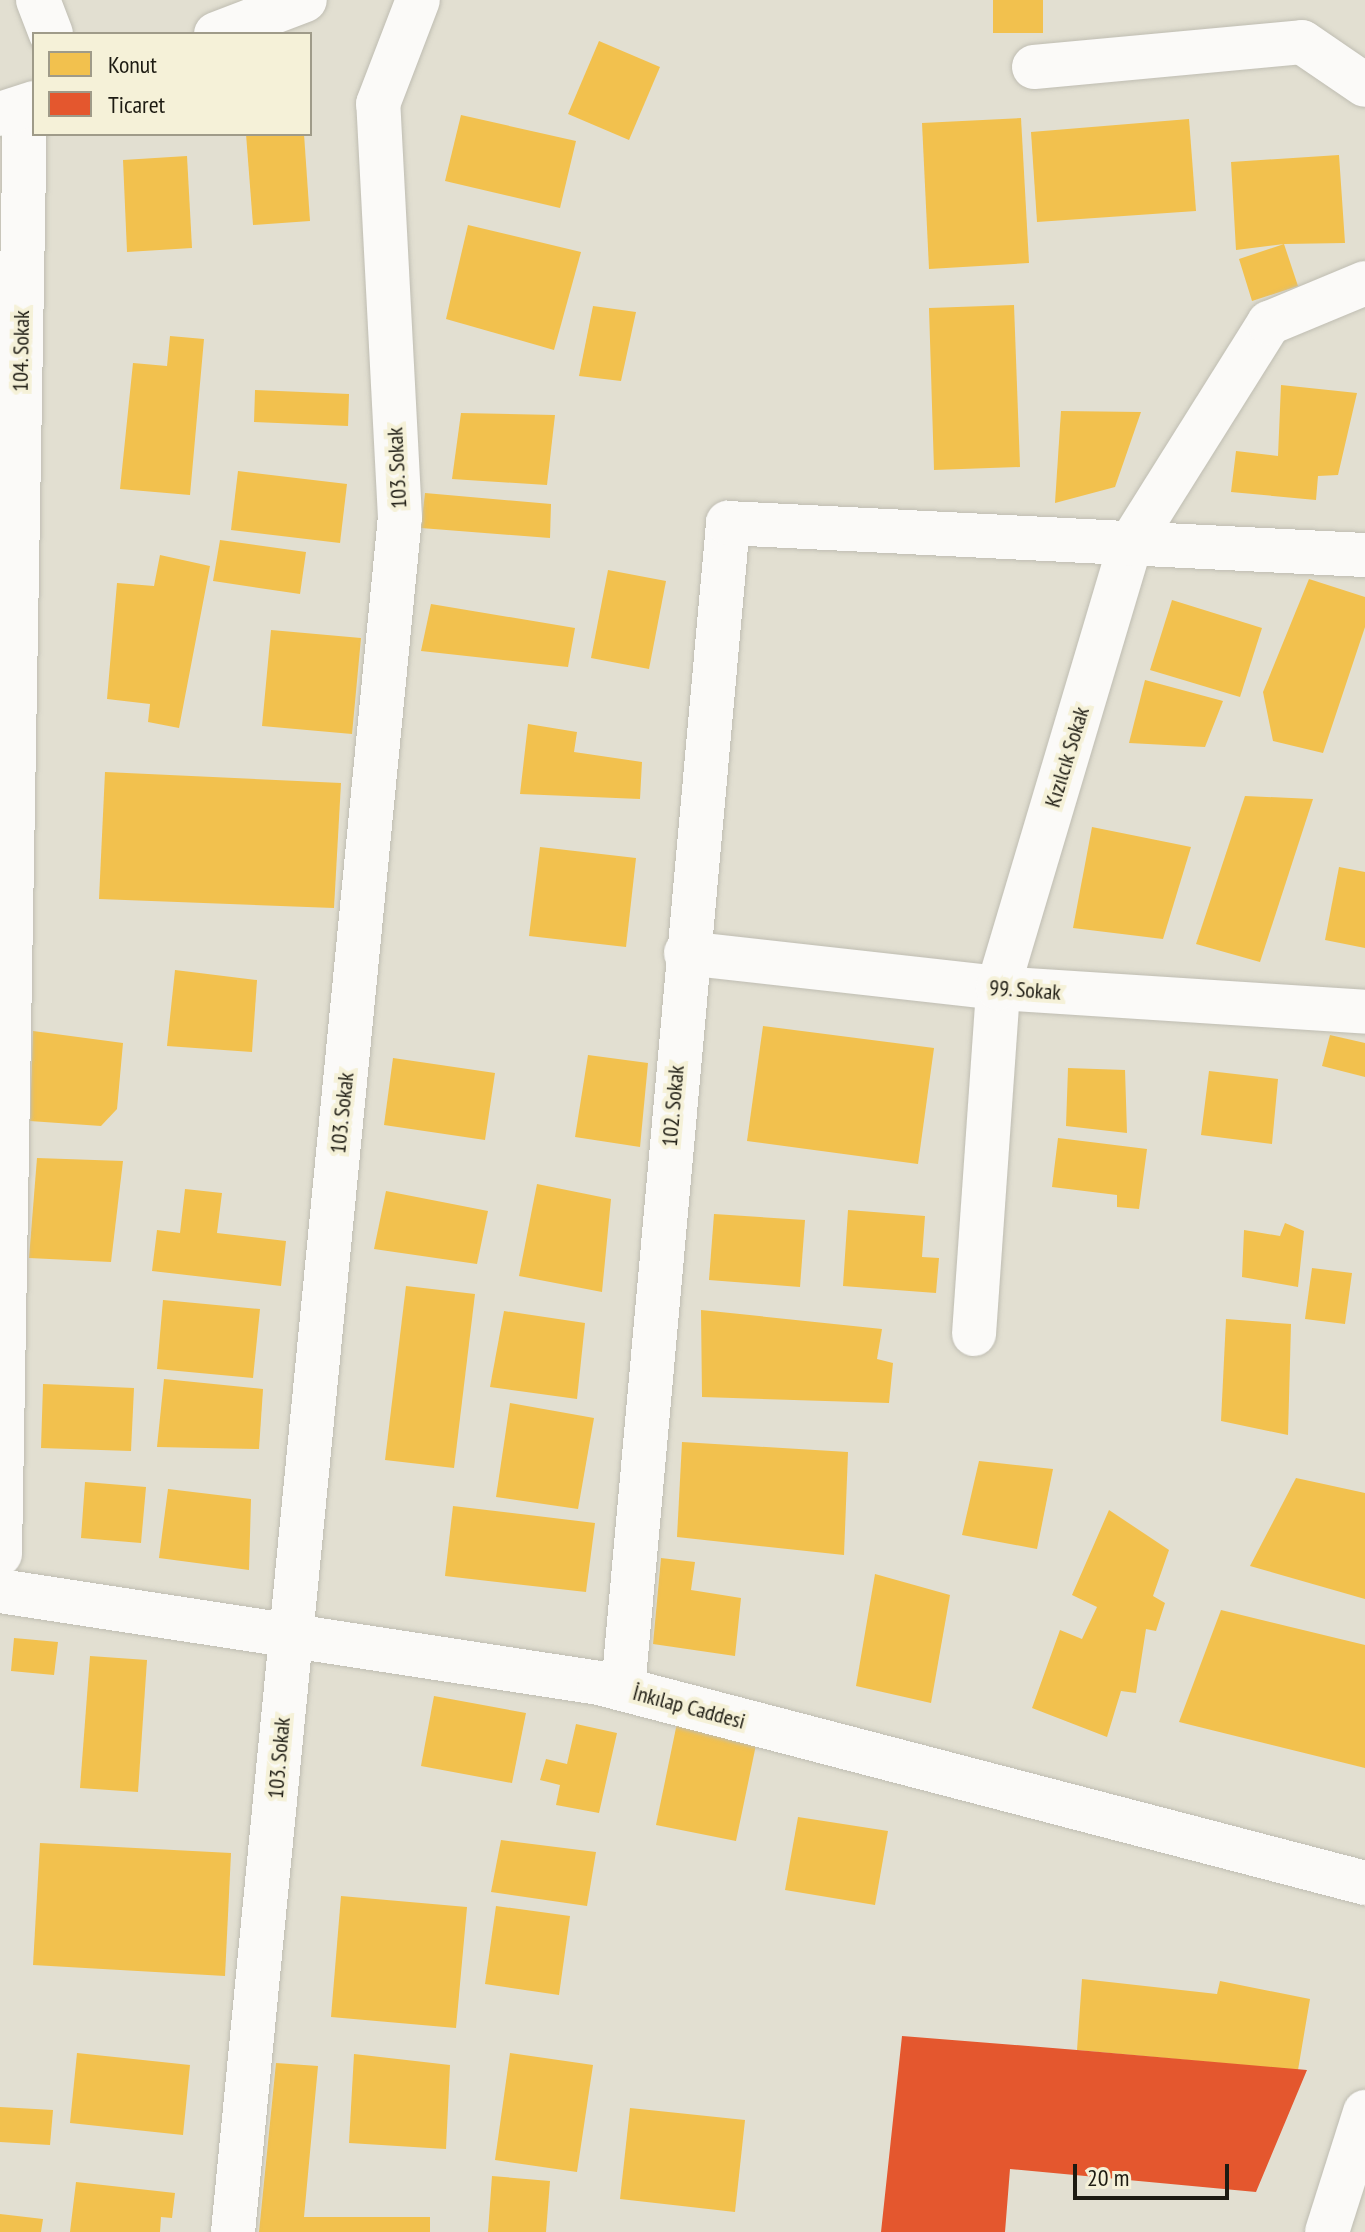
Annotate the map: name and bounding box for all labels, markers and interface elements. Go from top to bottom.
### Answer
legend [32,32,312,136]
text: Konut [108,49,157,80]
text: Ticaret [108,89,165,120]
street label: 104. Sokak [7,309,35,393]
street label: 103. Sokak [382,426,412,510]
street label: Kızılcık Sokak [1039,703,1095,811]
street label: 99. Sokak [988,974,1062,1006]
street label: 102. Sokak [656,1063,690,1149]
street label: 103. Sokak [325,1070,359,1156]
street label: İnkılap Caddesi [630,1679,748,1735]
street label: 103. Sokak [262,1715,296,1801]
scale bar [1077,2148,1233,2198]
text: 20 m [1087,2162,1129,2193]

